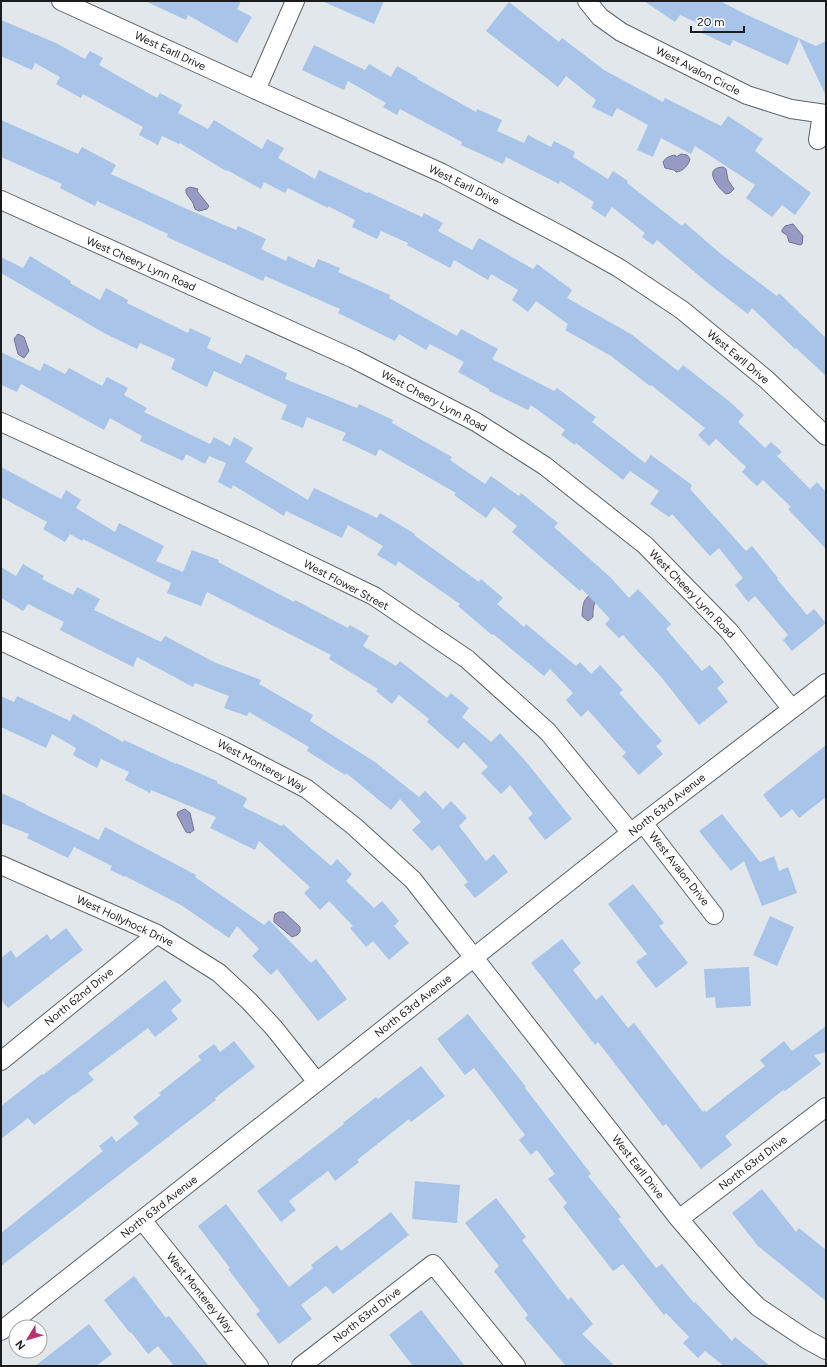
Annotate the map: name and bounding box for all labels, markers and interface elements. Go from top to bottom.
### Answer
scale bar [691,8,744,34]
text: 20 m [697,15,725,29]
street label: West Earll Drive [132,29,208,73]
street label: West Avalon Circle [654,44,742,98]
street label: West Earll Drive [427,162,501,208]
street label: West Cheery Lynn Road [84,234,198,294]
street label: West Earll Drive [704,327,772,387]
street label: West Cheery Lynn Road [379,368,489,434]
street label: West Cheery Lynn Road [646,547,738,641]
street label: West Flower Street [301,557,391,613]
street label: West Monterey Way [215,737,309,795]
street label: North 63rd Avenue [626,771,708,839]
street label: West Avalon Drive [646,830,712,908]
street label: West Hollyhock Drive [75,893,175,949]
street label: North 62nd Drive [42,965,116,1029]
street label: North 63rd Avenue [372,972,454,1040]
street label: West Earll Drive [609,1133,667,1201]
street label: North 63rd Drive [716,1133,790,1193]
street label: North 63rd Avenue [118,1173,200,1241]
street label: West Monterey Way [164,1250,237,1336]
street label: North 63rd Drive [331,1285,403,1345]
north arrow [8,1319,48,1359]
text: N [13,1337,28,1352]

